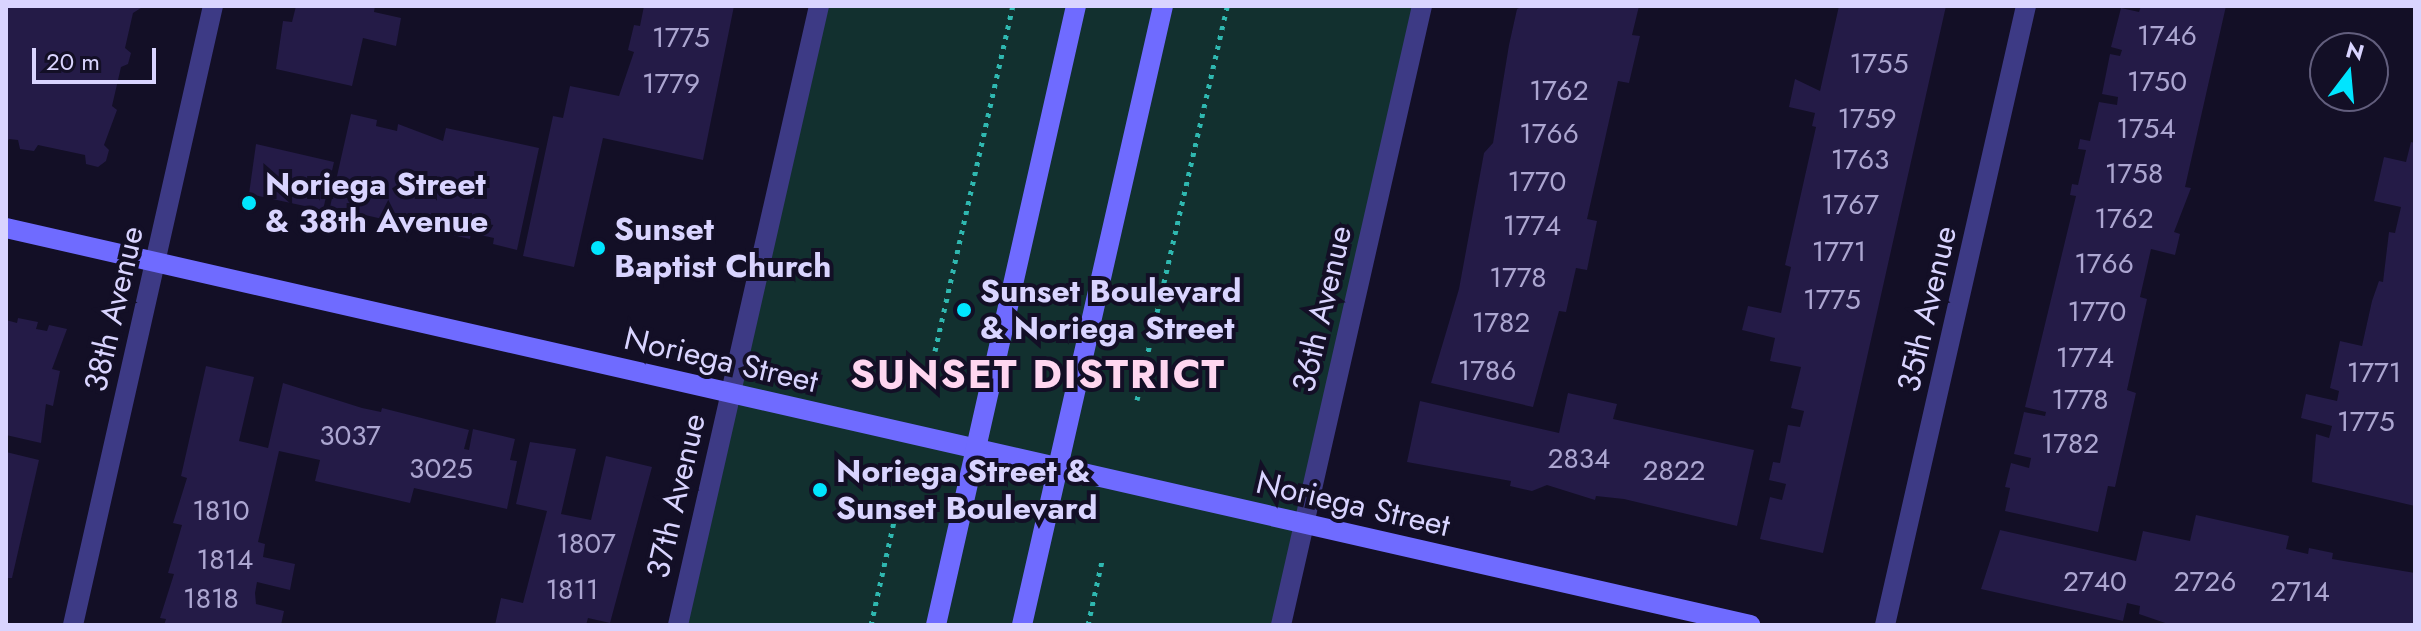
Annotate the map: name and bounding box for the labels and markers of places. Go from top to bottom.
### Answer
place label: Noriega Street & 38th Avenue [265,166,488,241]
marker: Noriega Street & 38th Avenue [240,194,258,212]
place label: Sunset Baptist Church [614,211,831,286]
marker: Sunset Baptist Church [589,239,607,257]
place label: Sunset Boulevard & Noriega Street [980,273,1242,348]
marker: Sunset Boulevard & Noriega Street [955,301,973,319]
place label: Noriega Street & Sunset Boulevard [836,453,1098,528]
marker: Noriega Street & Sunset Boulevard [811,481,829,499]

